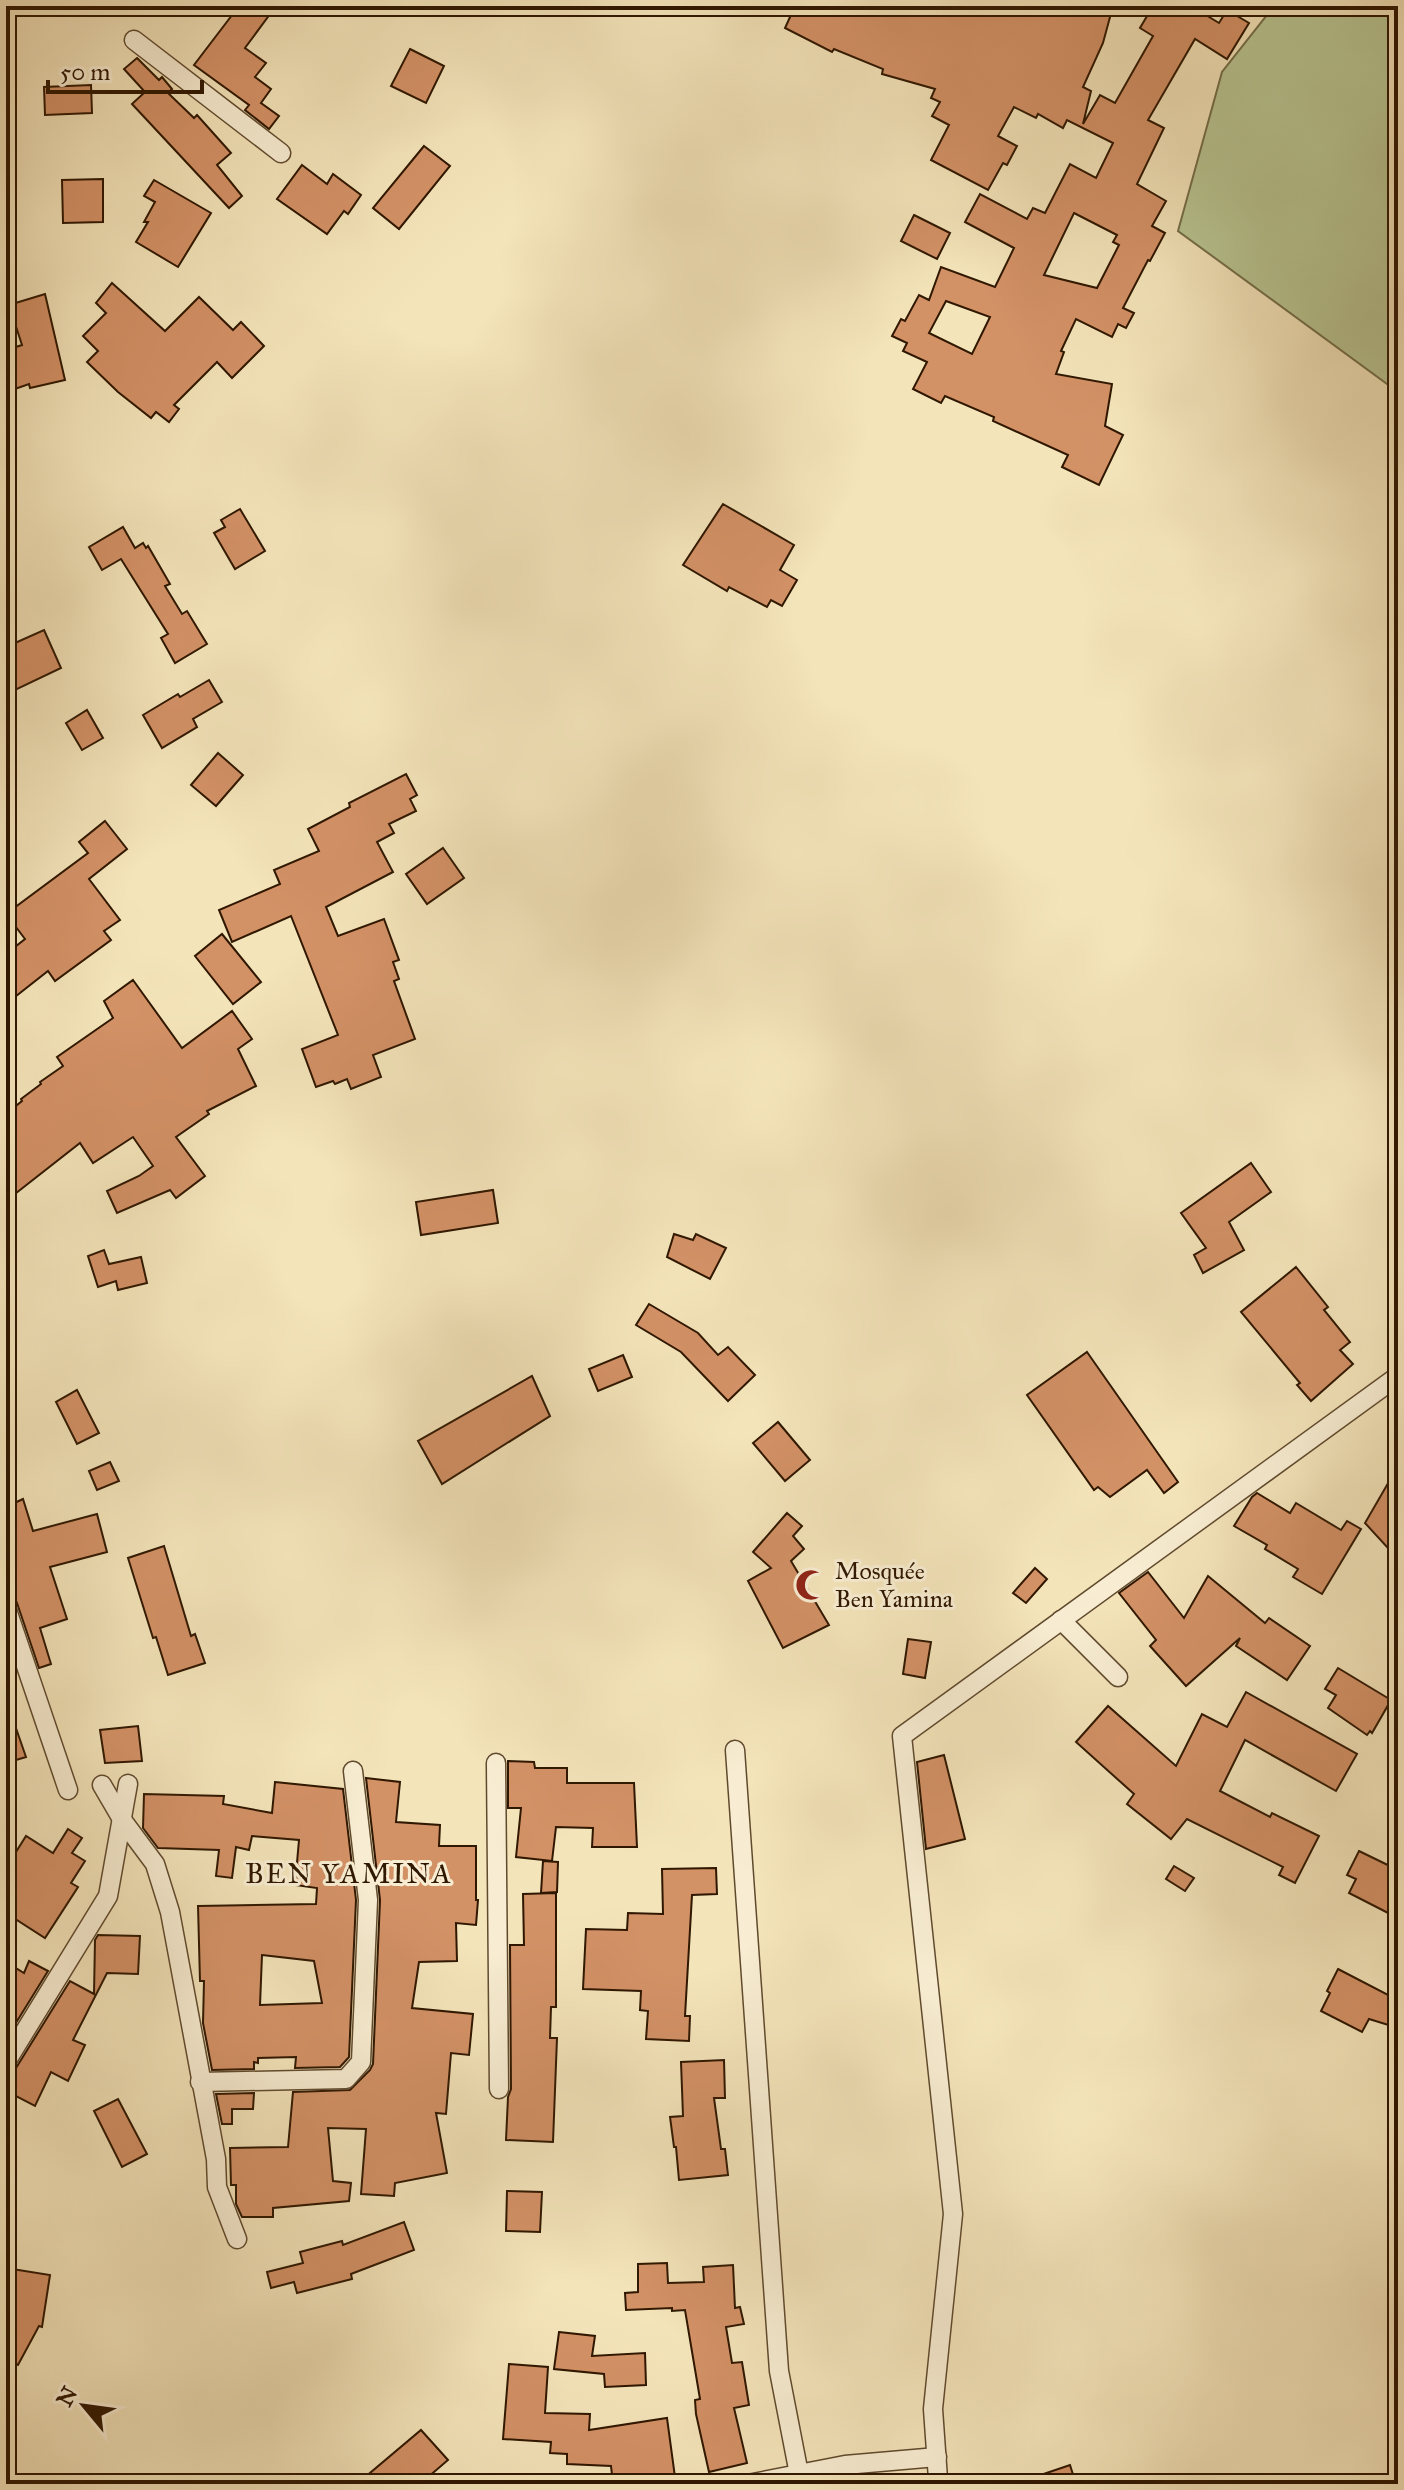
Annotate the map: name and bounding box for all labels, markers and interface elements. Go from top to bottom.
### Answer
scale bar [48,44,202,94]
text: 50 m [60,57,110,87]
place label: Mosquée Ben Yamina [835,1556,954,1614]
mosque icon: Mosquée Ben Yamina [794,1568,828,1602]
district label: BEN YAMINA [245,1856,453,1891]
north arrow [44,2366,124,2446]
text: N [51,2382,83,2411]

